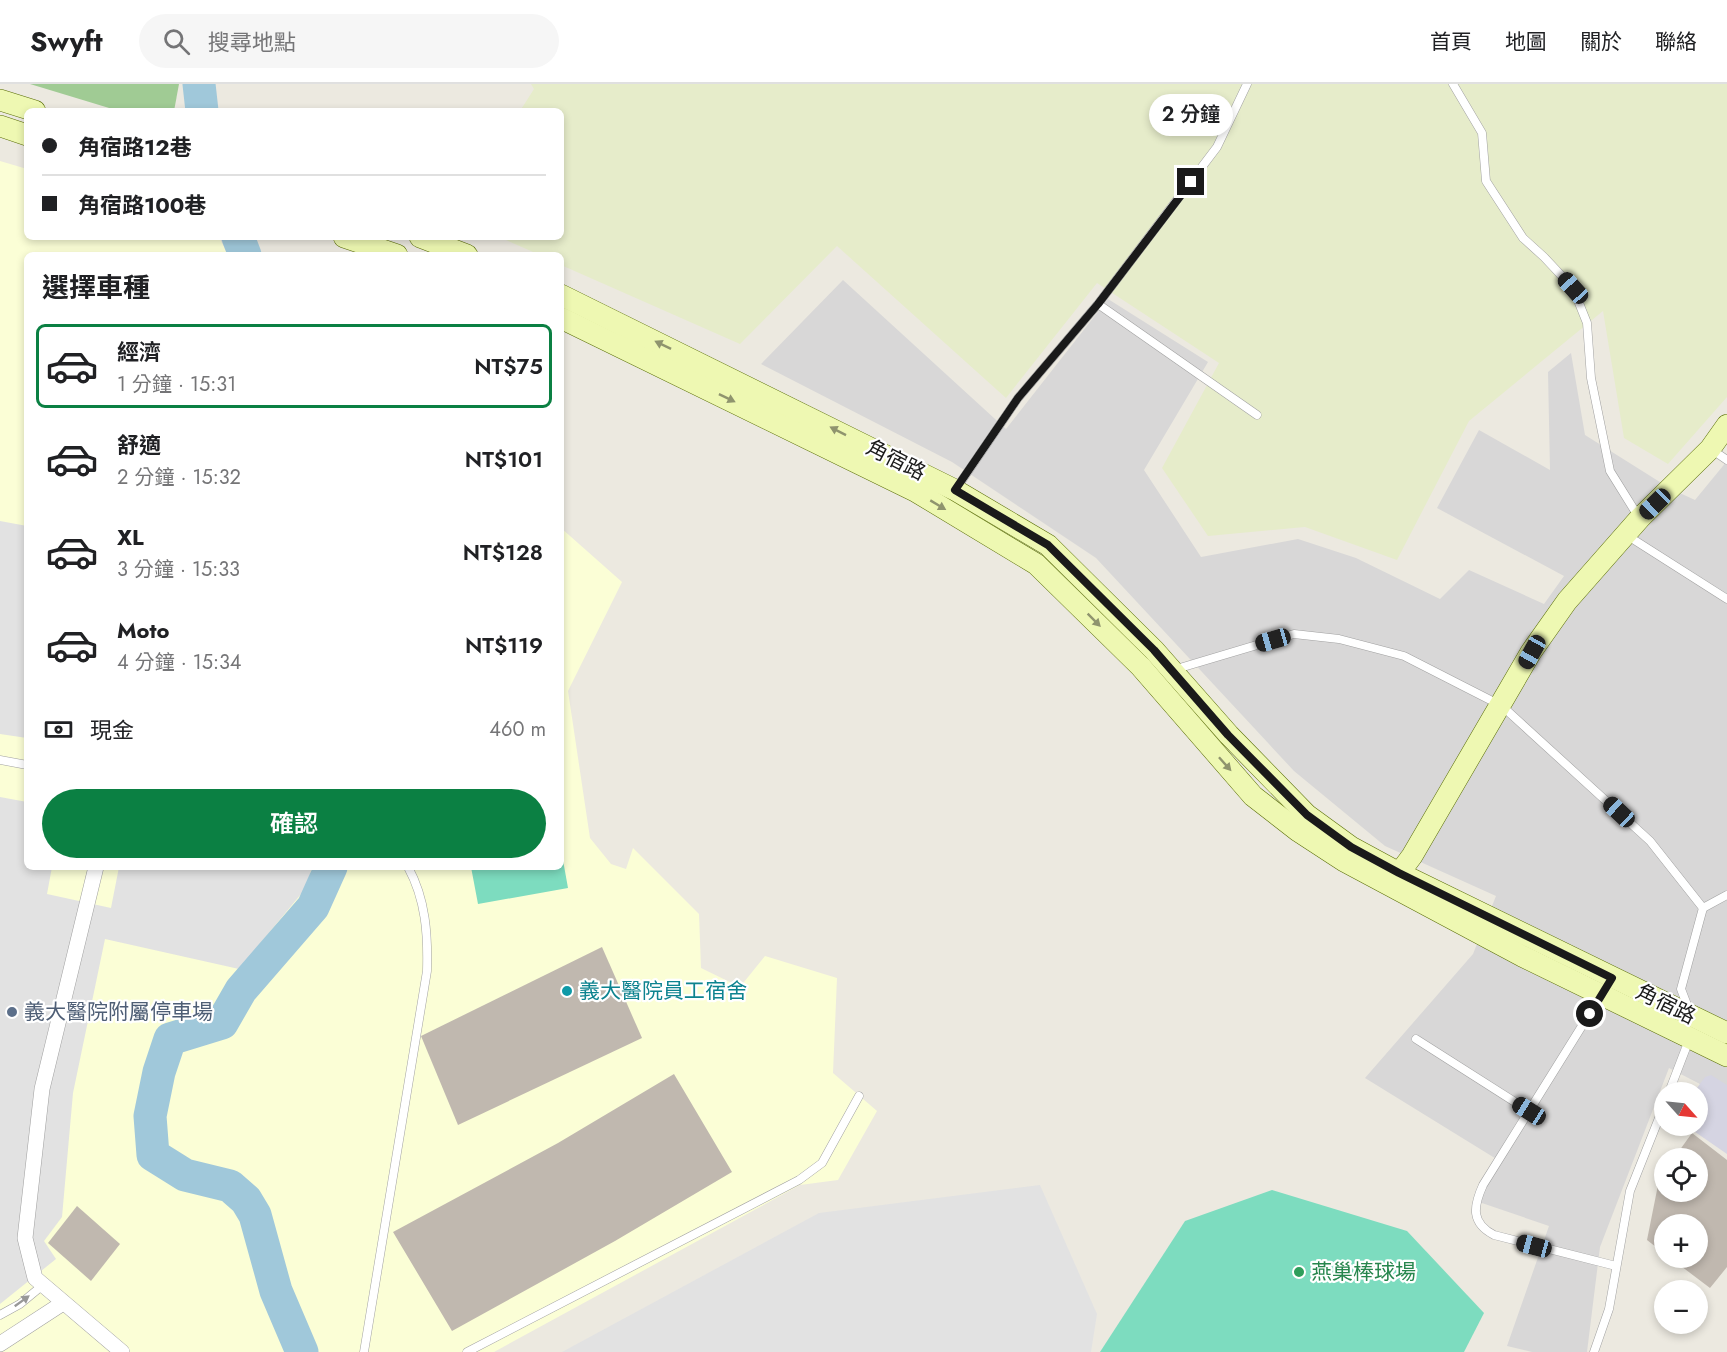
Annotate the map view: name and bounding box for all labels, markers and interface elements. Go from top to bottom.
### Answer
search box [139,14,559,68]
text: Swyft [30,21,103,62]
icon: search [160,25,193,58]
text: 搜尋地點 [208,26,296,58]
text: 首頁 [1430,27,1472,57]
text: 地圖 [1505,27,1547,57]
text: 關於 [1580,27,1622,57]
text: 聯絡 [1655,27,1697,57]
callout: 2 分鐘 [1149,95,1233,137]
text: 2 分鐘 [1162,100,1220,129]
text: 角宿路12巷 [78,131,192,163]
route end [1177,168,1204,195]
text: 角宿路100巷 [78,189,206,221]
text: 選擇車種 [42,268,150,307]
car [1554,269,1592,307]
text: 經濟 [117,336,161,368]
icon: car [45,339,99,393]
one-way arrow [654,340,672,350]
text: NT$75 [474,350,543,382]
text: 1 分鐘 · 15:31 [117,370,236,399]
one-way arrow [718,394,735,403]
one-way arrow [829,426,846,436]
text: 舒適 [117,429,161,461]
icon: car [45,432,99,486]
street label: 角宿路 [861,432,931,488]
text: NT$101 [465,443,543,475]
text: 2 分鐘 · 15:32 [117,463,241,492]
car [1636,485,1674,523]
one-way arrow [930,500,947,510]
text: XL [117,521,144,553]
icon: car [45,525,99,579]
text: NT$128 [463,536,543,568]
text: 3 分鐘 · 15:33 [117,555,240,584]
one-way arrow [1086,613,1100,627]
text: Moto [117,614,170,646]
icon: car [45,618,99,672]
car [1253,626,1293,654]
text: NT$119 [465,629,543,661]
car [1515,632,1549,672]
text: 4 分鐘 · 15:34 [117,648,242,677]
icon: cash [42,713,75,746]
text: 現金 [90,714,134,746]
text: 460 m [489,715,546,744]
one-way arrow [1218,756,1231,771]
button: 確認 [42,789,546,858]
car [1600,793,1638,831]
place label: 義大醫院員工宿舍 [579,976,747,1006]
street label: 角宿路 [1631,977,1701,1031]
marker: 義大醫院員工宿舍 [560,984,574,998]
place label: 義大醫院附屬停車場 [24,997,213,1027]
route start [1576,1000,1603,1027]
marker: 義大醫院附屬停車場 [5,1005,19,1019]
north arrow [1654,1082,1708,1136]
map controls [1654,1082,1708,1334]
car [1509,1094,1549,1128]
button: locate [1654,1148,1708,1202]
button: + [1654,1214,1708,1268]
car [1514,1233,1554,1259]
place label: 燕巢棒球場 [1311,1257,1416,1287]
marker: 燕巢棒球場 [1292,1265,1306,1279]
button: − [1654,1280,1708,1334]
one-way arrow [15,1296,30,1308]

